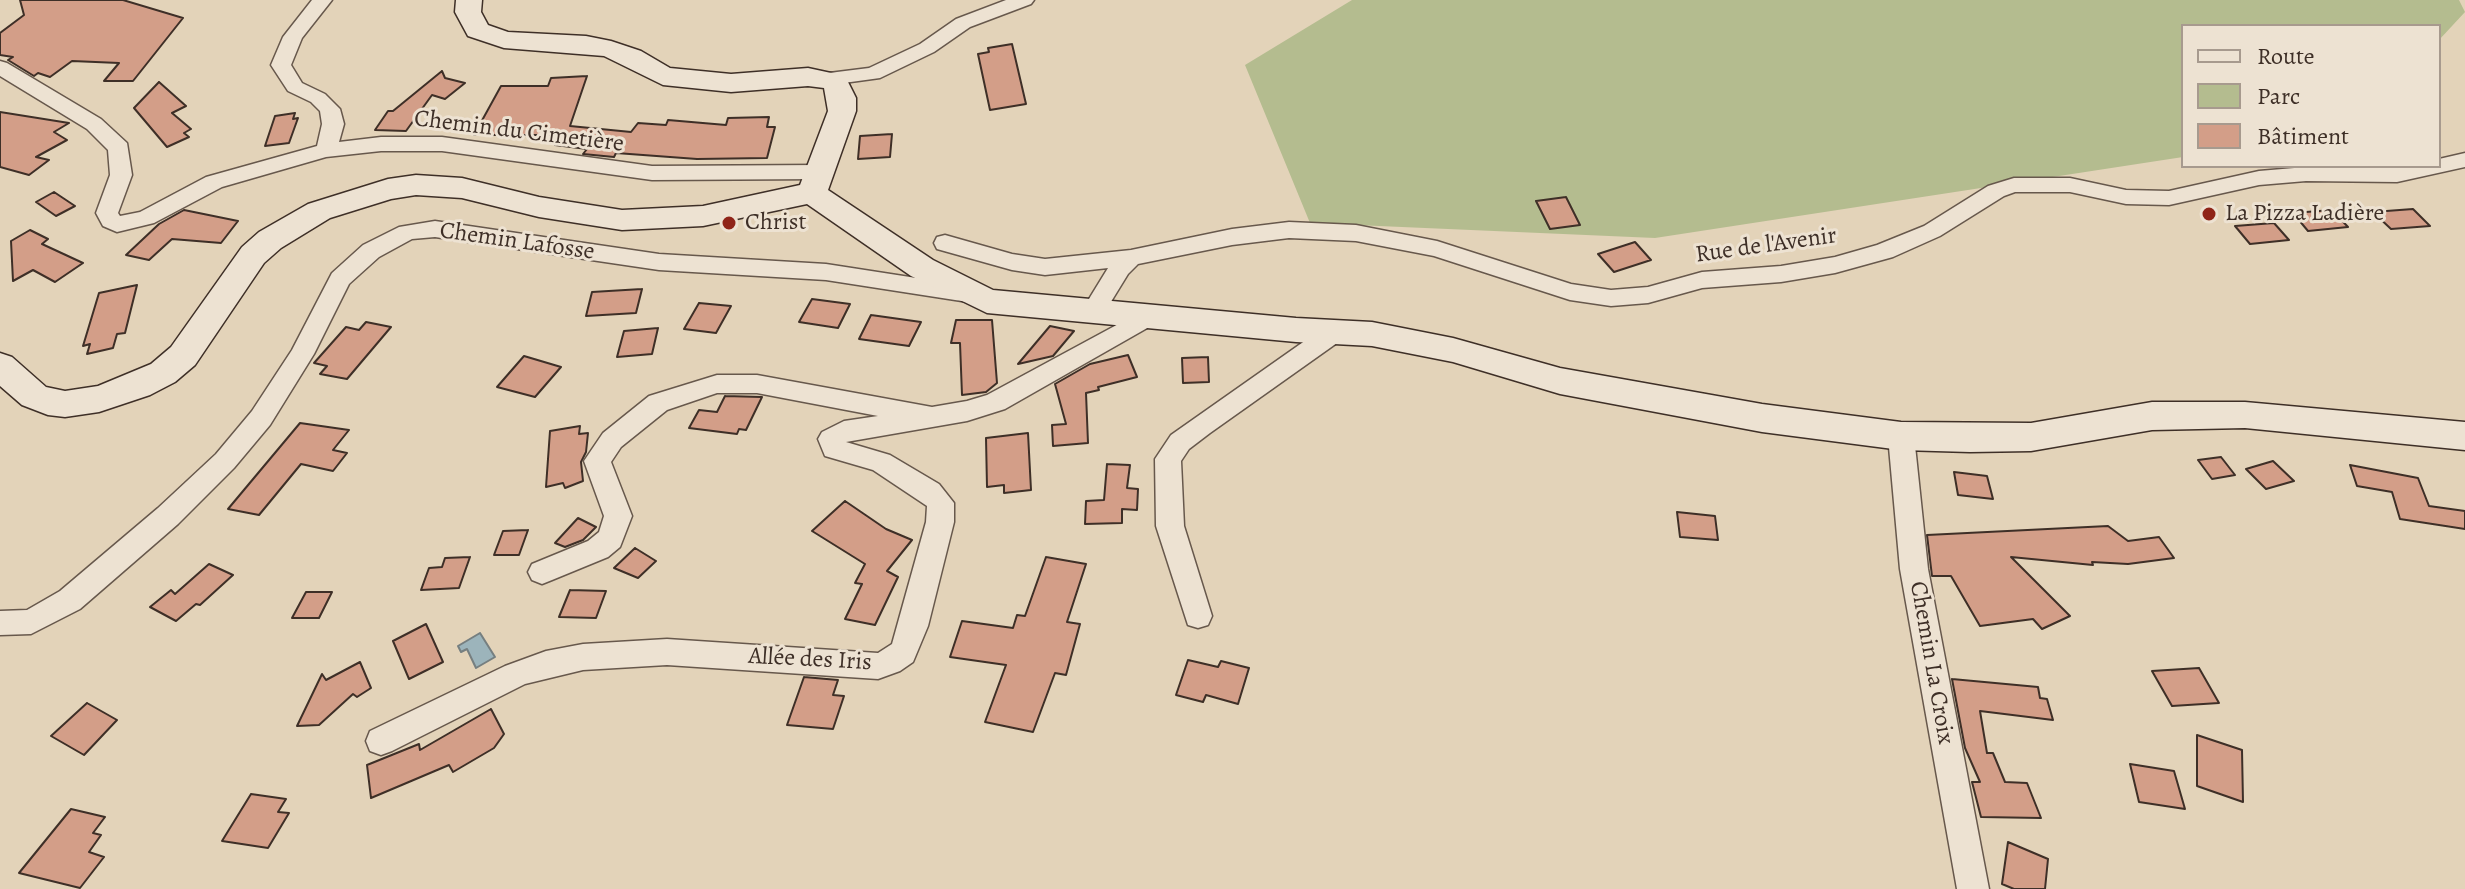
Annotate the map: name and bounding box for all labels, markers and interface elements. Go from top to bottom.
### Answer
legend [2181,24,2441,168]
text: Route [2257,40,2315,72]
text: Parc [2257,80,2300,112]
street label: Chemin du Cimetière [413,105,625,159]
text: Bâtiment [2257,120,2349,152]
place label: La Pizza Ladière [2225,200,2384,228]
marker: La Pizza Ladière [2200,205,2218,223]
place label: Christ [745,209,806,237]
marker: Christ [720,214,738,232]
street label: Chemin Lafosse [438,217,596,267]
street label: Rue de l'Avenir [1694,222,1838,270]
street label: Chemin La Croix [1902,579,1960,747]
street label: Allée des Iris [748,642,872,678]

